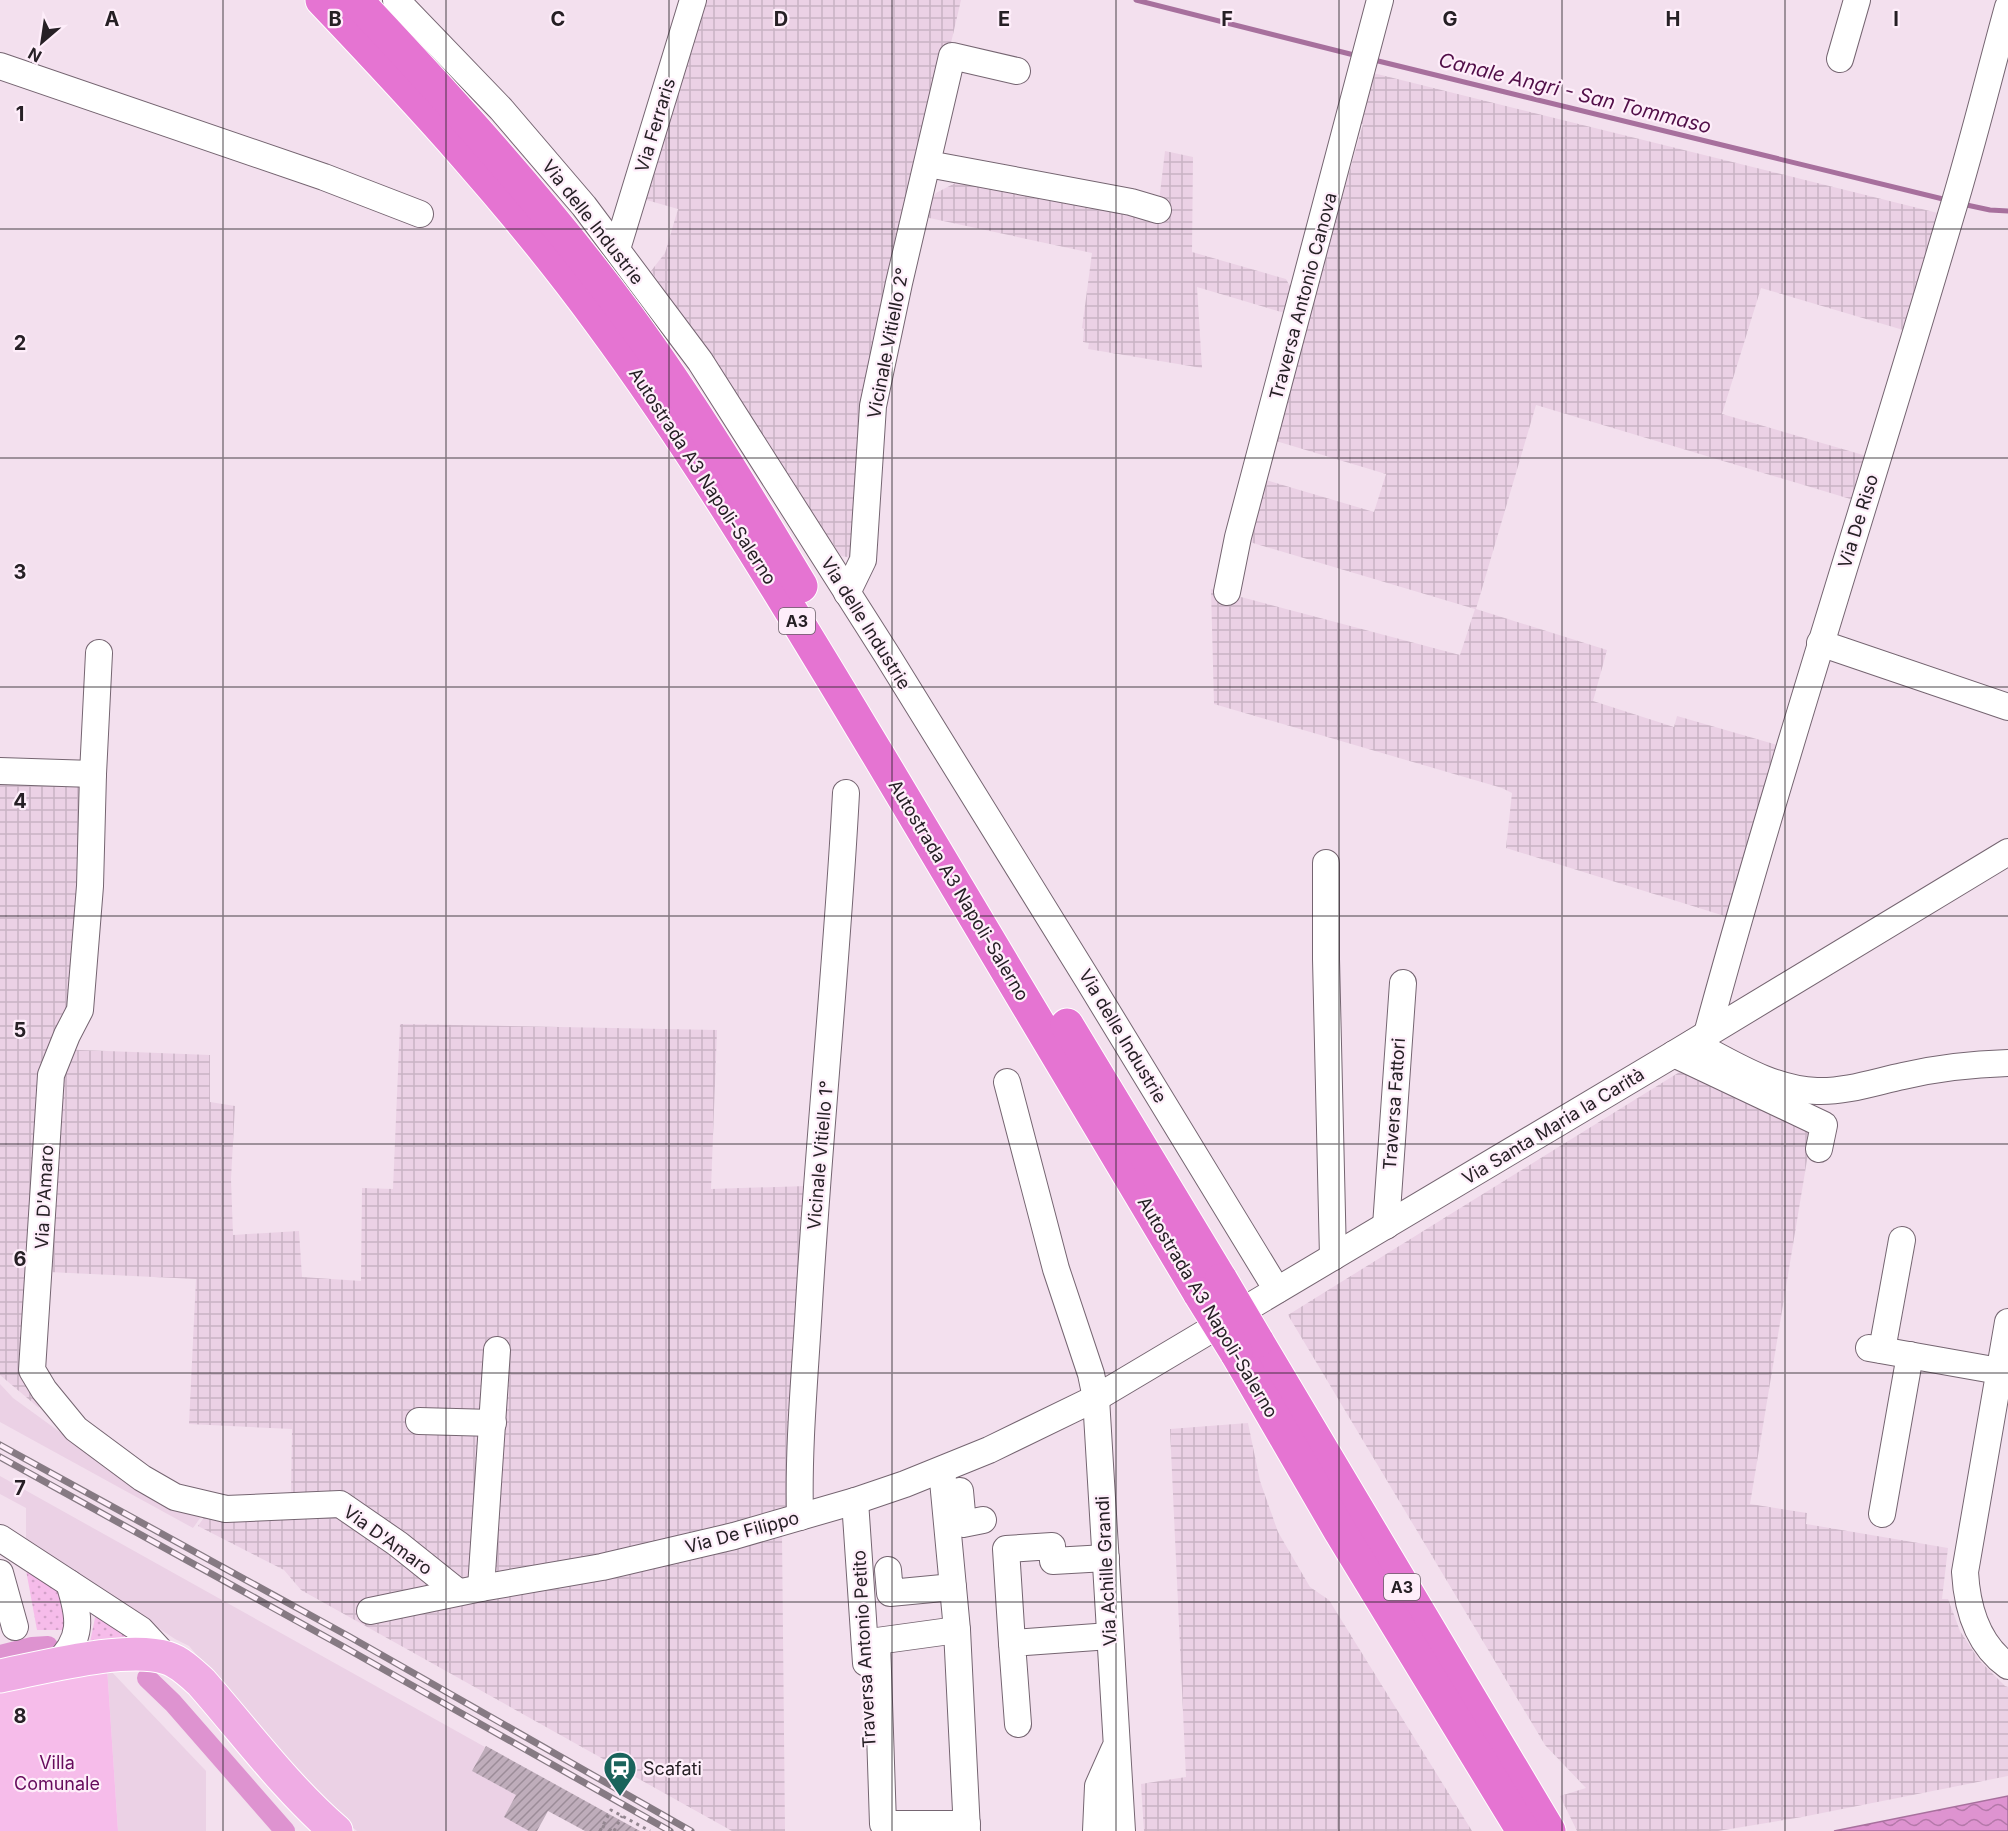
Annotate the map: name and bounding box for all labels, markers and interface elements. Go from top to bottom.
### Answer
text: A [105,7,120,31]
text: B [328,7,342,31]
text: C [551,7,565,31]
text: D [774,7,788,31]
text: E [998,7,1010,31]
text: F [1221,7,1233,31]
text: G [1442,7,1458,31]
text: H [1666,7,1680,31]
text: I [1893,7,1899,31]
north arrow [12,12,72,72]
text: N [25,43,45,67]
water label: Canale Angri - San Tommaso [1436,48,1714,138]
street label: Via Ferraris [631,75,679,175]
text: 1 [16,102,24,126]
street label: Via delle Industrie [538,156,648,288]
street label: Traversa Antonio Canova [1265,190,1341,402]
street label: Vicinale Vitiello 2° [863,266,913,420]
text: 2 [14,331,26,355]
street label: Autostrada A3 Napoli-Salerno [625,364,781,588]
street label: Via De Riso [1834,472,1882,570]
street label: Via delle Industrie [817,553,915,693]
text: 3 [14,560,26,584]
road number: A3 [779,608,815,634]
street label: Autostrada A3 Napoli-Salerno [885,776,1033,1004]
text: 4 [13,789,27,813]
street label: Via delle Industrie [1075,965,1171,1107]
text: 5 [14,1018,26,1042]
street label: Traversa Fattori [1379,1037,1409,1171]
street label: Via Santa Maria la Carità [1458,1063,1648,1189]
street label: Vicinale Vitiello 1° [803,1080,837,1230]
street label: Via D'Amaro [31,1144,57,1250]
street label: Autostrada A3 Napoli-Salerno [1134,1193,1282,1421]
text: 6 [14,1247,27,1271]
text: 7 [14,1476,26,1500]
street label: Via Achille Grandi [1092,1495,1120,1647]
street label: Via D'Amaro [340,1501,436,1579]
street label: Via De Filippo [683,1507,801,1557]
street label: Traversa Antonio Petito [848,1550,880,1748]
road number: A3 [1384,1574,1420,1600]
text: 8 [13,1704,27,1728]
station icon: Scafati [602,1750,638,1797]
park label: Villa Comunale [14,1752,100,1794]
place label: Scafati [643,1758,702,1779]

